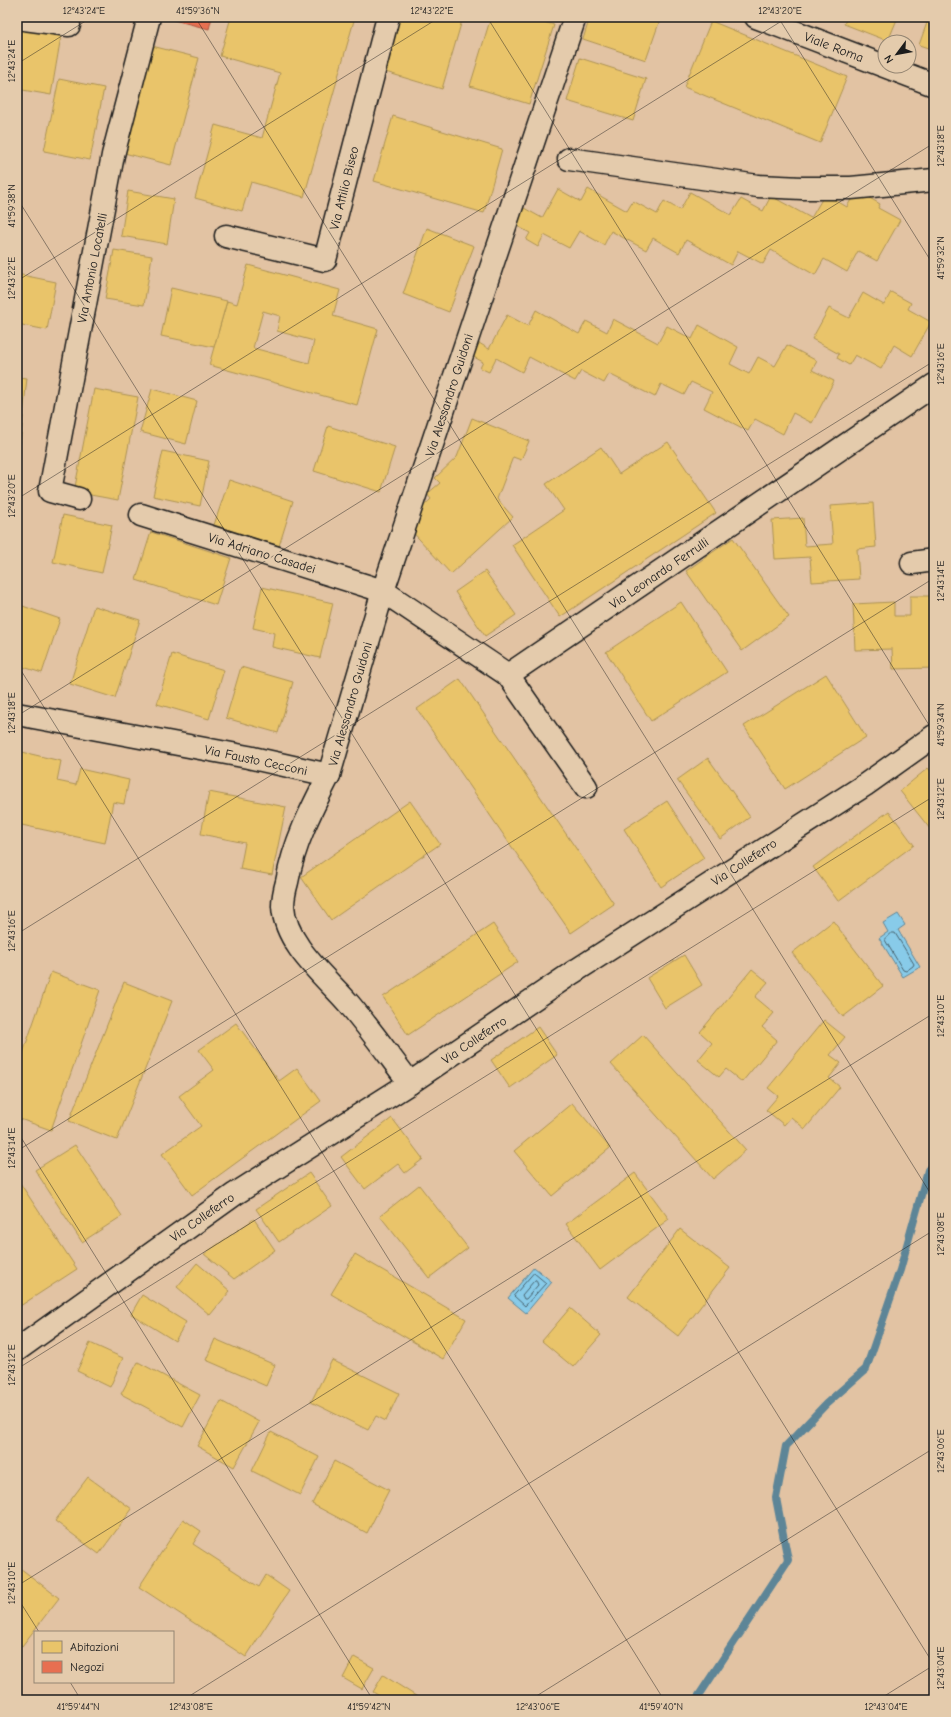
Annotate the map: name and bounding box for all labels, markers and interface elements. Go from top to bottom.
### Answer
text: 12°43'24"E [63,5,105,17]
text: 41°59'36"N [176,5,220,17]
text: 12°43'22"E [411,5,453,17]
text: 12°43'20"E [758,5,802,17]
street label: Viale Roma [802,29,866,65]
north arrow [877,34,917,74]
text: 12°43'24"E [6,40,18,82]
text: N [882,53,896,66]
text: 12°43'18"E [935,125,947,167]
street label: Via Attilio Biseo [326,144,362,231]
text: 41°59'38"N [6,184,18,228]
street label: Via Antonio Locatelli [74,212,110,324]
text: 41°59'32"N [935,236,947,280]
text: 12°43'22"E [6,257,18,299]
street label: Via Alessandro Guidoni [422,332,476,458]
text: 12°43'16"E [935,343,947,385]
text: 12°43'20"E [6,474,18,518]
street label: Via Adriano Casadei [206,529,318,577]
street label: Via Leonardo Ferrulli [607,534,711,612]
text: 12°43'14"E [935,560,947,602]
street label: Via Alessandro Guidoni [325,640,375,768]
text: 12°43'18"E [6,692,18,734]
text: 41°59'34"N [935,703,947,747]
street label: Via Fausto Cecconi [203,742,309,778]
text: 12°43'12"E [935,778,947,820]
street label: Via Colleferro [708,835,780,889]
text: 12°43'16"E [6,910,18,952]
text: 12°43'10"E [935,995,947,1037]
street label: Via Colleferro [439,1013,509,1067]
text: 12°43'14"E [6,1127,18,1169]
street label: Via Colleferro [167,1189,237,1245]
text: 12°43'08"E [935,1212,947,1256]
text: 12°43'12"E [6,1344,18,1386]
text: 12°43'06"E [935,1429,947,1473]
text: 12°43'10"E [6,1562,18,1604]
legend [34,1631,174,1683]
text: Abitazioni [70,1640,119,1654]
text: 12°43'04"E [935,1646,947,1690]
text: Negozi [70,1660,104,1674]
text: 41°59'44"N [57,1701,99,1713]
text: 12°43'08"E [169,1701,213,1713]
text: 41°59'42"N [347,1701,391,1713]
text: 12°43'06"E [516,1701,560,1713]
text: 41°59'40"N [639,1701,683,1713]
text: 12°43'04"E [864,1701,908,1713]

